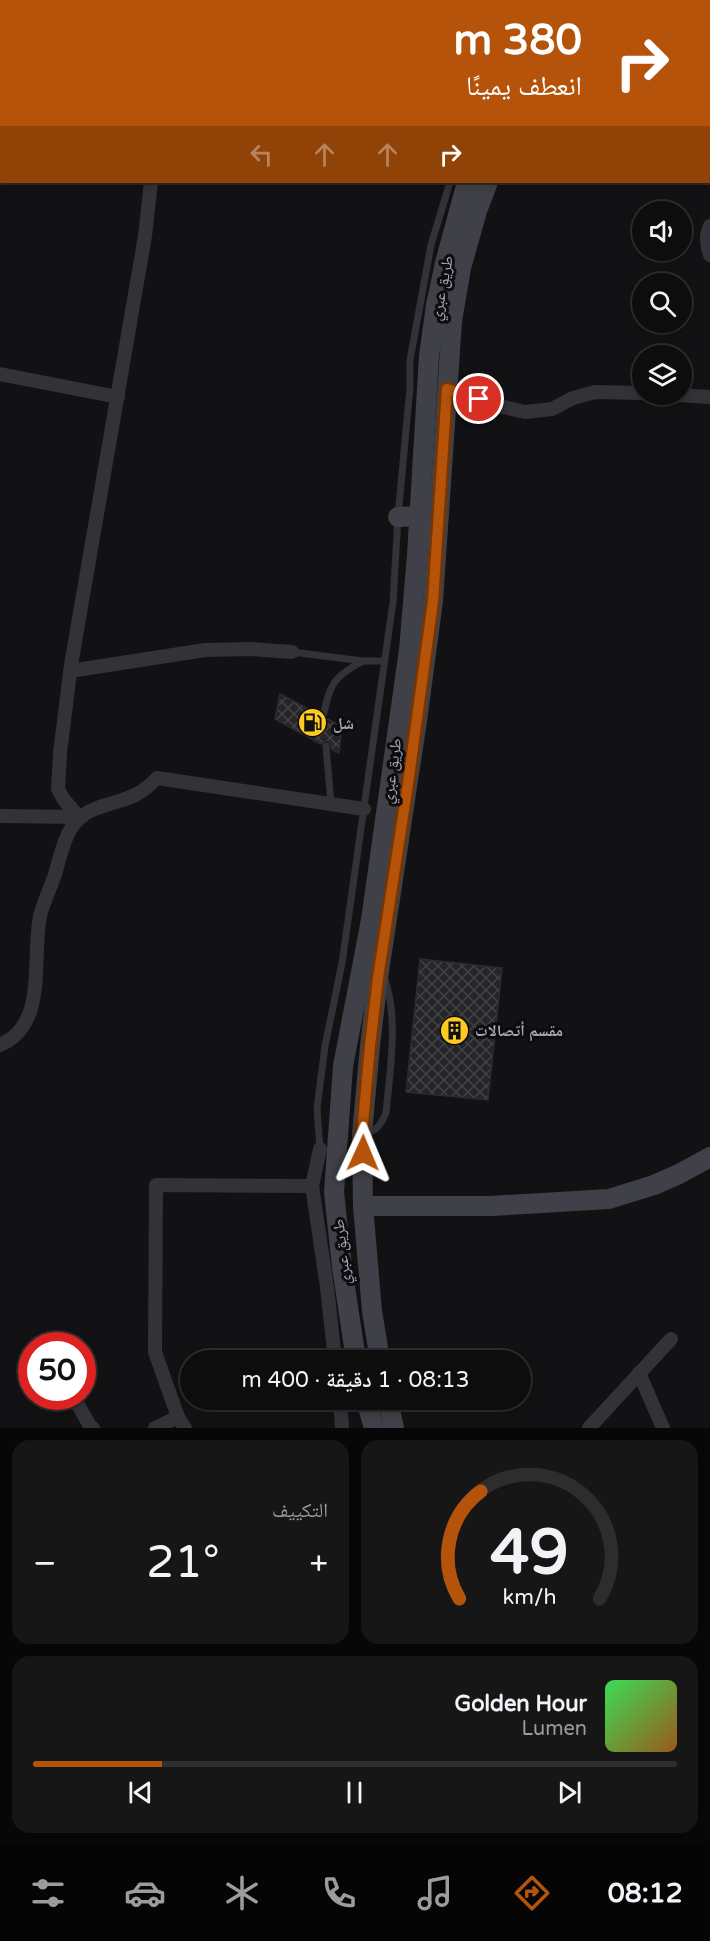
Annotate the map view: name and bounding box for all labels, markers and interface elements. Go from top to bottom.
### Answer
text: 380 m [453,15,582,66]
icon: right [603,24,681,102]
text: انعطف يمينًا [466,70,582,103]
icon: left [245,138,278,171]
icon: ahead [308,138,341,171]
icon: ahead [371,138,404,171]
icon: right [434,138,467,171]
map controls [632,201,692,405]
button: sound [632,201,692,261]
street label: طريق عبري [426,254,460,323]
button: search [632,273,692,333]
button: layers [632,345,692,405]
pin [453,373,504,424]
icon: arrive [462,382,495,415]
fuel station icon: شل [296,707,328,739]
place label: شل [333,714,354,734]
street label: طريق عبري [377,737,409,806]
building icon: مقسم أتصالات [438,1014,470,1046]
place label: مقسم أتصالات [475,1021,563,1042]
position arrow [331,1121,395,1185]
street label: طريق عبري [329,1218,357,1286]
speed limit sign: 50 [18,1332,96,1410]
text: 08:13 · 1 دقيقة · 400 m [242,1367,469,1393]
text: التكييف [272,1499,328,1523]
text: 49 [490,1516,569,1591]
text: 21° [146,1536,220,1590]
text: − [33,1544,57,1583]
text: + [309,1544,328,1583]
text: km/h [503,1584,556,1610]
text: Golden Hour [455,1691,587,1717]
text: Lumen [521,1717,587,1741]
icon: previous [124,1776,157,1809]
icon: pause [338,1776,371,1809]
icon: next [553,1776,586,1809]
icon: filters [27,1872,69,1914]
icon: car [124,1872,166,1914]
icon: climate [221,1872,263,1914]
icon: phone [318,1872,360,1914]
icon: music [414,1872,456,1914]
icon: directions [511,1872,553,1914]
text: 08:12 [608,1877,683,1910]

